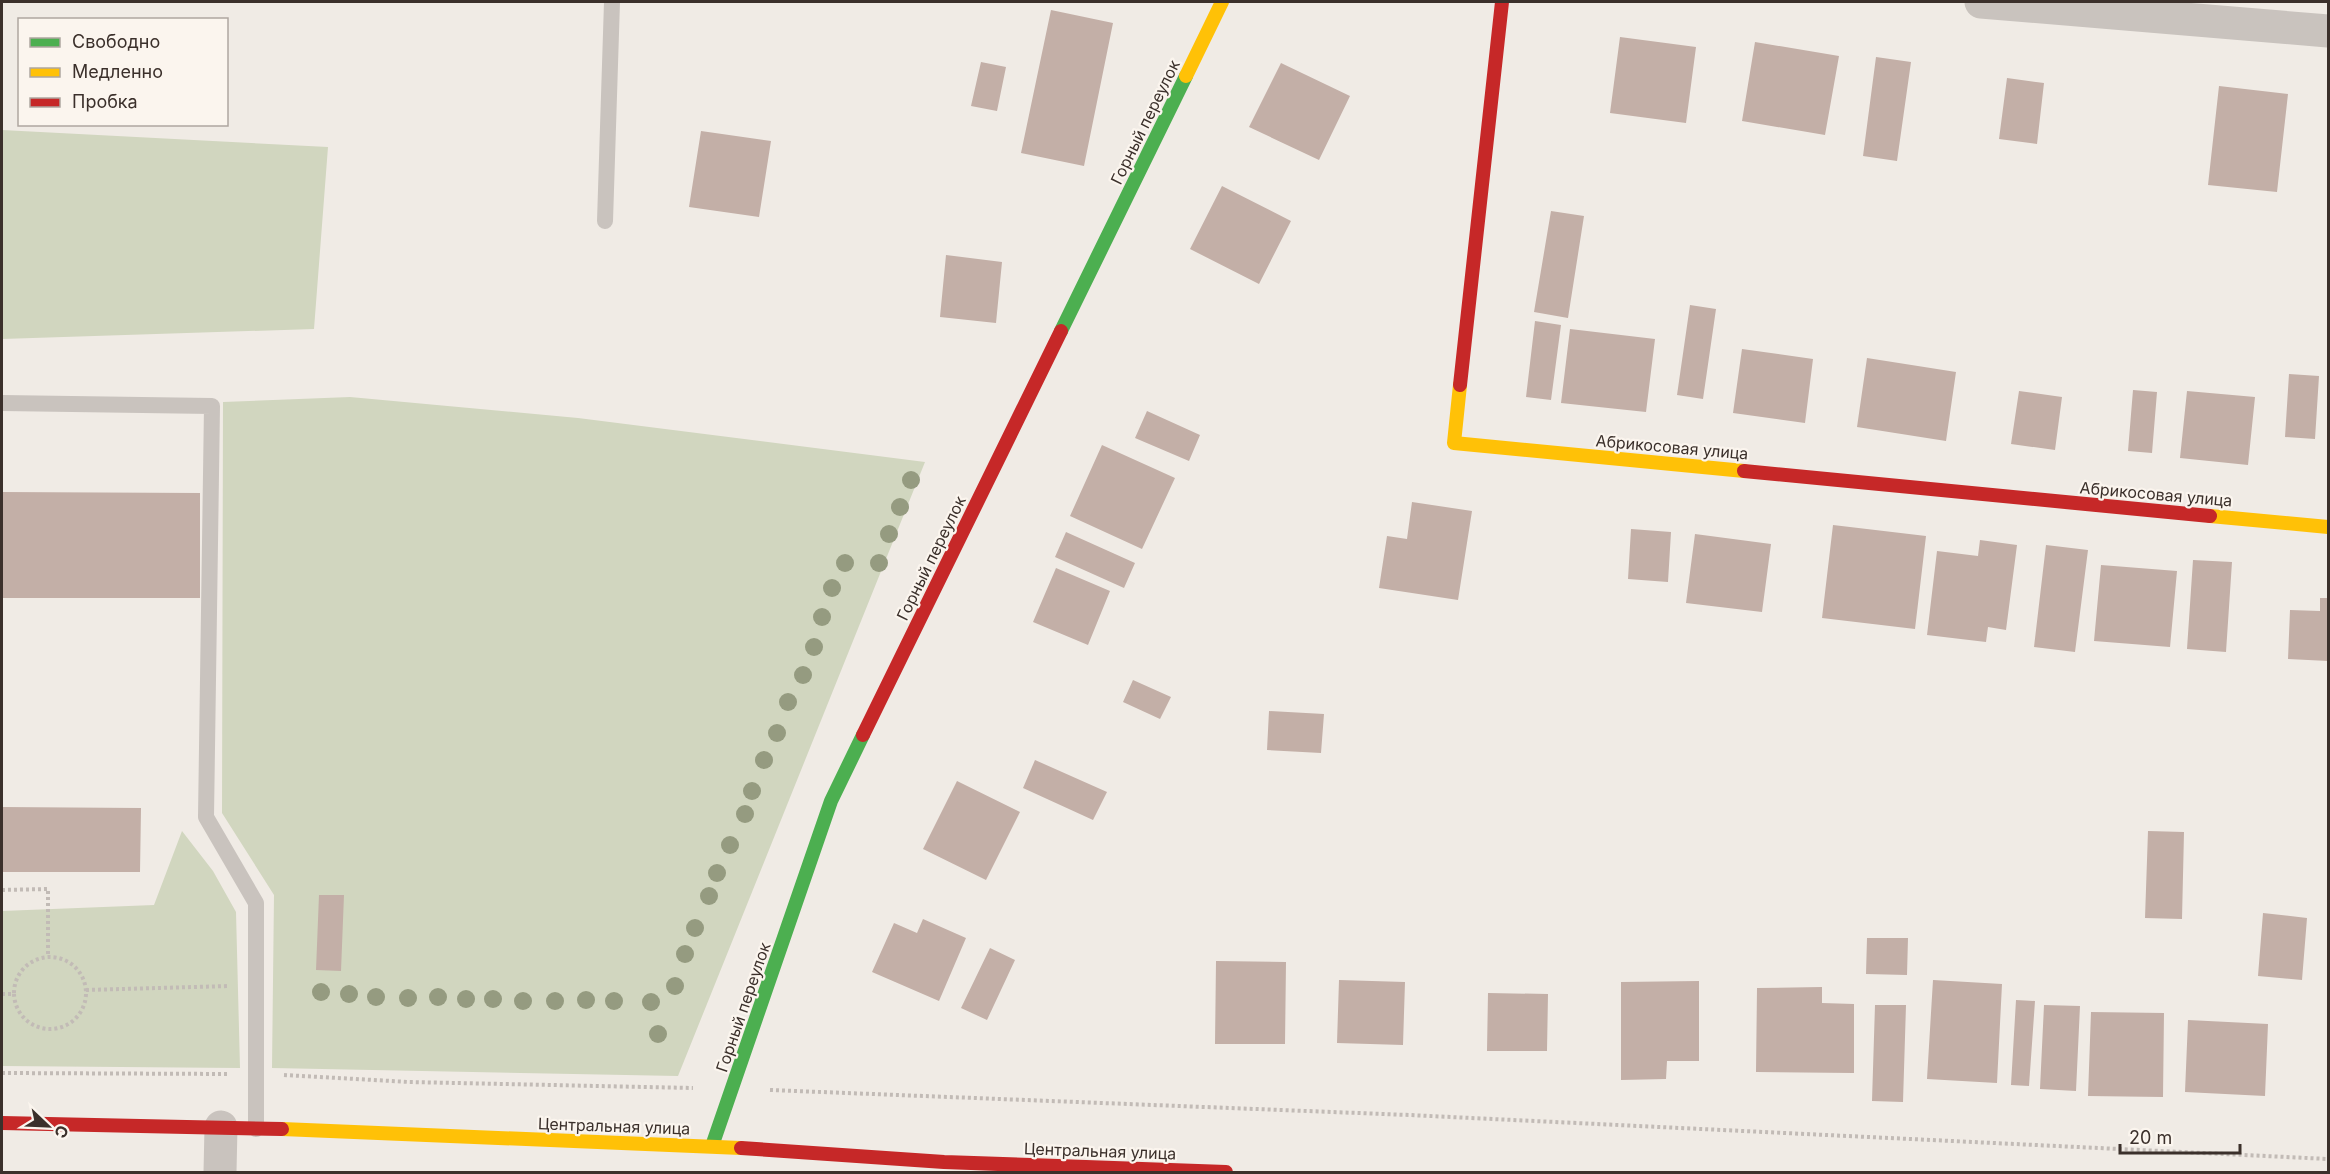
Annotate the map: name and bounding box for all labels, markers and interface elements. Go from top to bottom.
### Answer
legend [18,18,228,126]
text: Свободно [72,31,160,52]
street label: Горный переулок [1106,56,1184,187]
text: Медленно [72,61,163,82]
text: Пробка [72,91,138,112]
street label: Абрикосовая улица [1595,430,1749,464]
street label: Абрикосовая улица [2079,477,2233,511]
street label: Горный переулок [892,492,970,623]
street label: Горный переулок [711,939,775,1074]
north arrow [18,1096,78,1156]
street label: Центральная улица [538,1113,690,1139]
scale bar [2120,1117,2240,1155]
text: С [50,1123,73,1141]
text: 20 m [2129,1127,2172,1148]
street label: Центральная улица [1024,1138,1176,1164]

